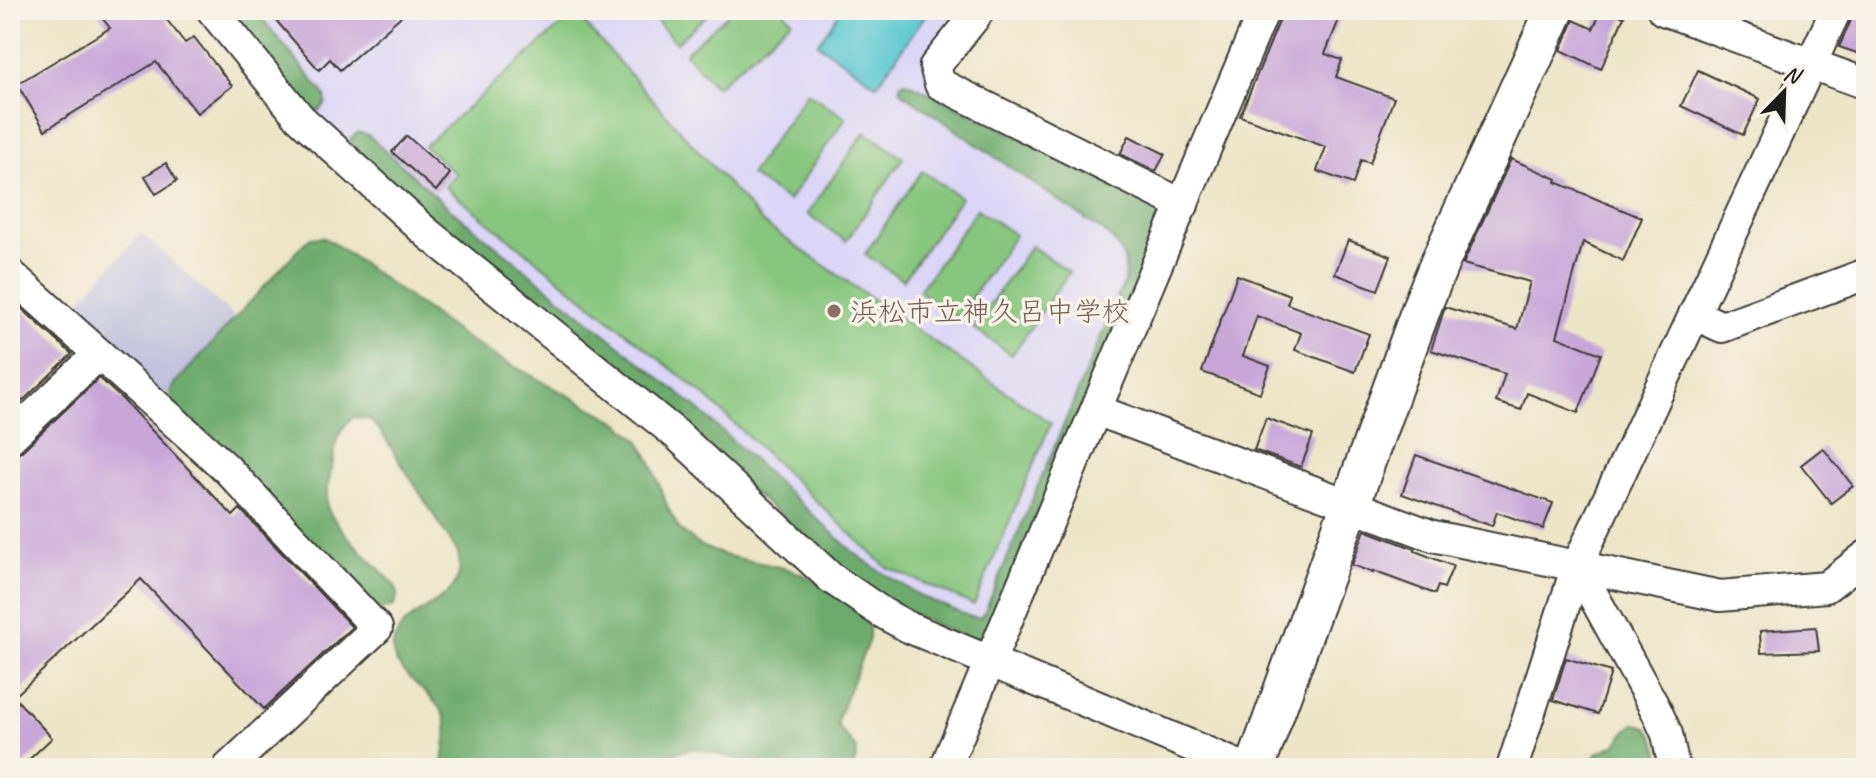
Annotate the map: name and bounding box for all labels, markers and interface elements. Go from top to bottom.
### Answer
north arrow [1744,52,1824,132]
text: N [1780,59,1806,91]
place label: 浜松市立神久呂中学校 [850,294,1130,329]
marker: 浜松市立神久呂中学校 [825,302,843,320]

